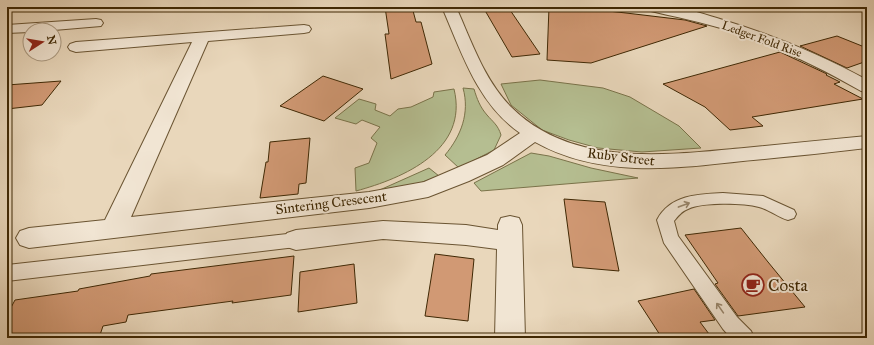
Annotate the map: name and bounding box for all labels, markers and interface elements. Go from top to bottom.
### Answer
street label: Ledger Fold Rise [720,18,804,61]
north arrow [22,22,62,62]
text: N [44,34,59,47]
street label: Ruby Street [586,144,656,170]
street label: Sintering Cresecent [274,188,388,218]
one-way arrow [678,200,690,208]
cafe icon: Costa [740,272,766,298]
place label: Costa [768,275,809,296]
one-way arrow [716,303,724,314]

